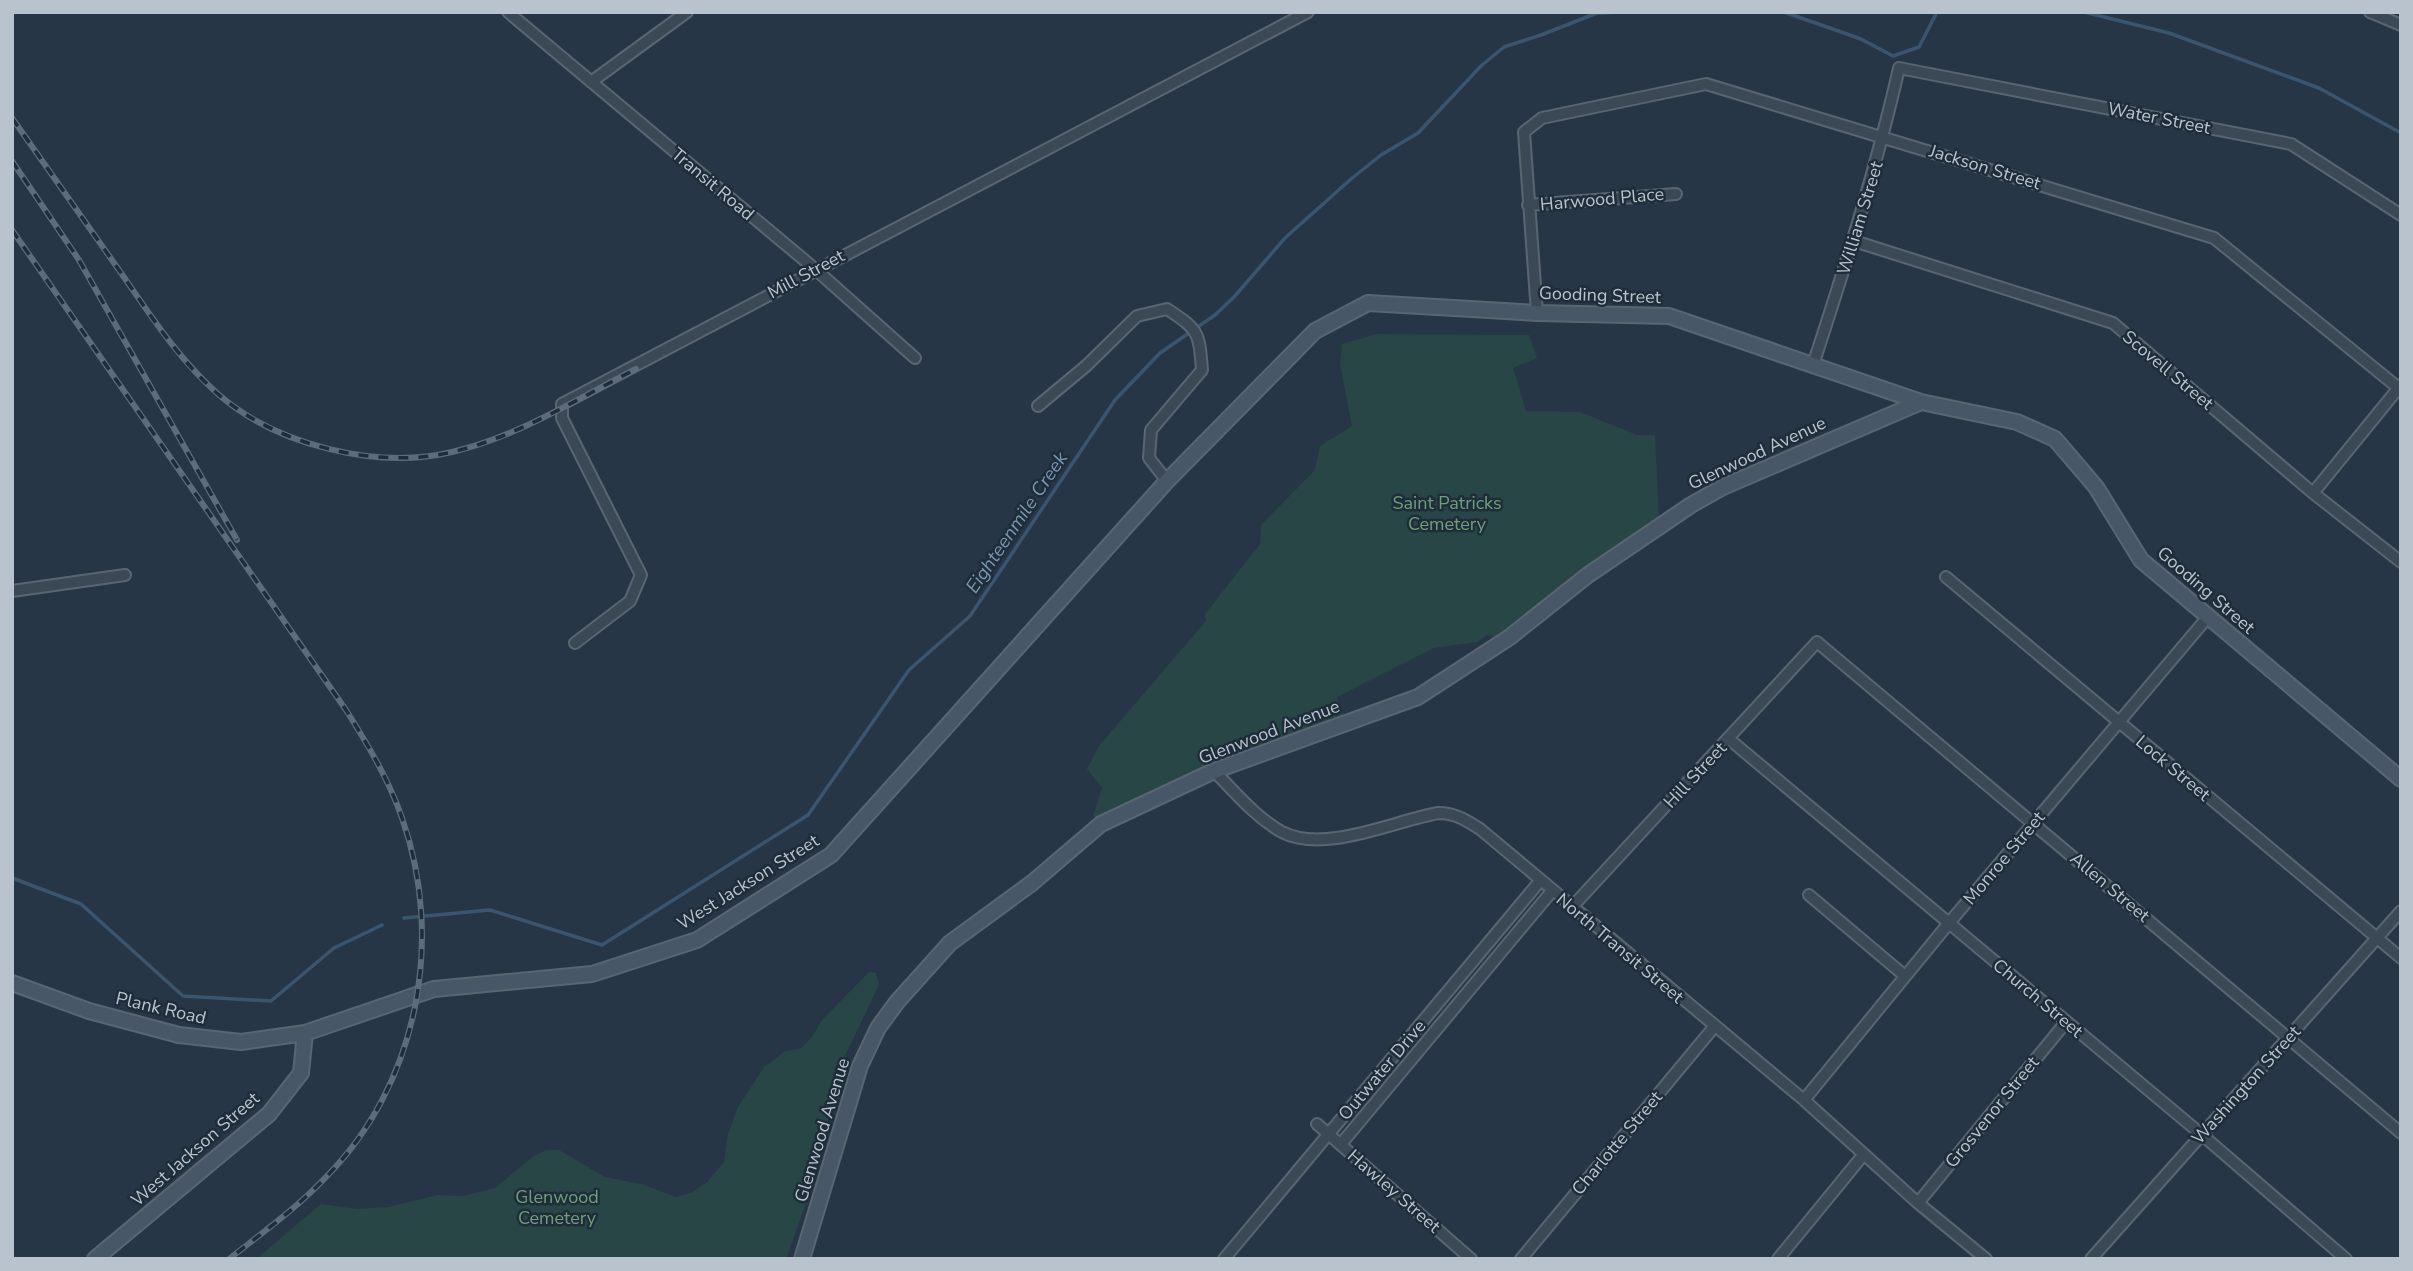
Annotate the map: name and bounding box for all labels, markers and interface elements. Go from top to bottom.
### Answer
street label: Water Street [2106,96,2213,140]
street label: Jackson Street [1925,138,2044,196]
street label: Transit Road [667,142,759,226]
street label: William Street [1831,158,1889,278]
street label: Harwood Place [1539,182,1665,216]
street label: Mill Street [763,243,849,304]
street label: Gooding Street [1538,281,1662,309]
street label: Scovell Street [2117,325,2219,416]
street label: Glenwood Avenue [1684,411,1830,495]
water label: Eighteenmile Creek [960,446,1074,598]
park label: Saint Patricks Cemetery [1392,491,1502,536]
street label: Gooding Street [2152,541,2261,640]
street label: Glenwood Avenue [1195,694,1343,770]
street label: Lock Street [2131,730,2216,807]
street label: Hill Street [1658,736,1732,813]
street label: Monroe Street [1958,806,2051,910]
street label: West Jackson Street [673,828,824,935]
street label: Allen Street [2065,847,2155,928]
street label: North Transit Street [1551,887,1689,1009]
street label: Church Street [1988,953,2089,1043]
street label: Plank Road [113,986,209,1030]
street label: Outwater Drive [1333,1015,1431,1125]
street label: Washington Street [2186,1020,2306,1150]
street label: Grosvenor Street [1940,1051,2045,1173]
street label: Glenwood Avenue [789,1055,855,1205]
street label: Charlotte Street [1566,1085,1668,1200]
street label: West Jackson Street [126,1086,265,1212]
street label: Hawley Street [1342,1144,1446,1239]
park label: Glenwood Cemetery [515,1185,599,1230]

